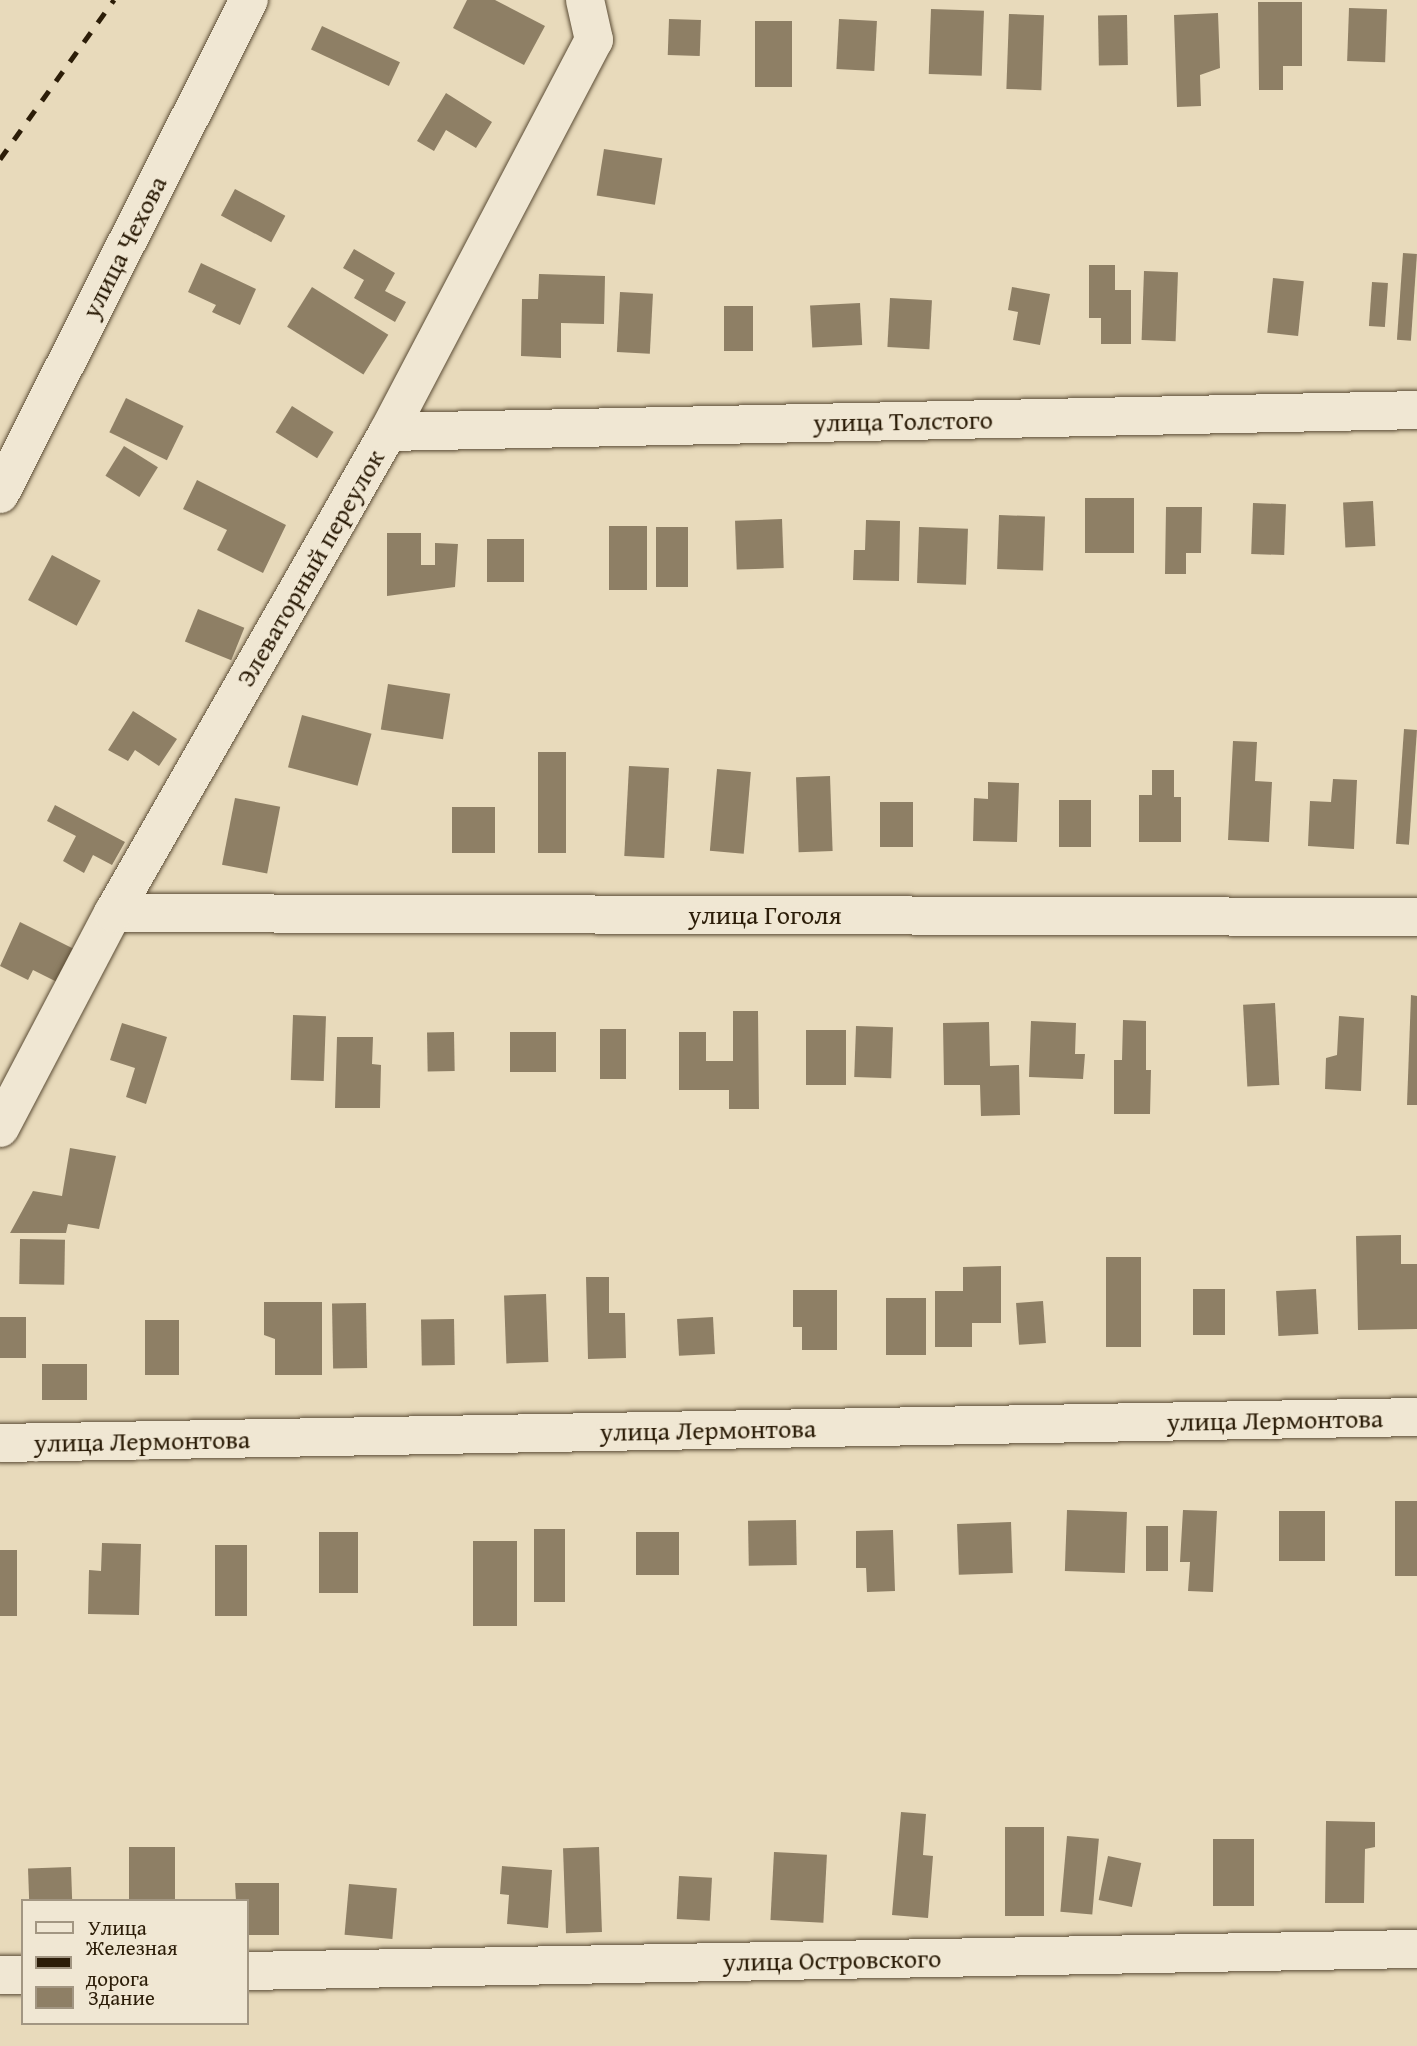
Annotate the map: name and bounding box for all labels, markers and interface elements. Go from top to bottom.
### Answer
street label: улица Чехова [75,171,173,323]
street label: улица Толстого [813,404,993,438]
street label: Элеваторный переулок [229,444,391,692]
street label: улица Гоголя [688,899,842,931]
street label: улица Лермонтова [1167,1403,1383,1437]
street label: улица Лермонтова [600,1413,816,1447]
street label: улица Лермонтова [34,1424,250,1458]
legend [21,1899,248,2025]
text: Улица [88,1912,147,1943]
text: Железная дорога [86,1932,178,1994]
street label: улица Островского [723,1942,941,1978]
text: Здание [88,1982,155,2013]

